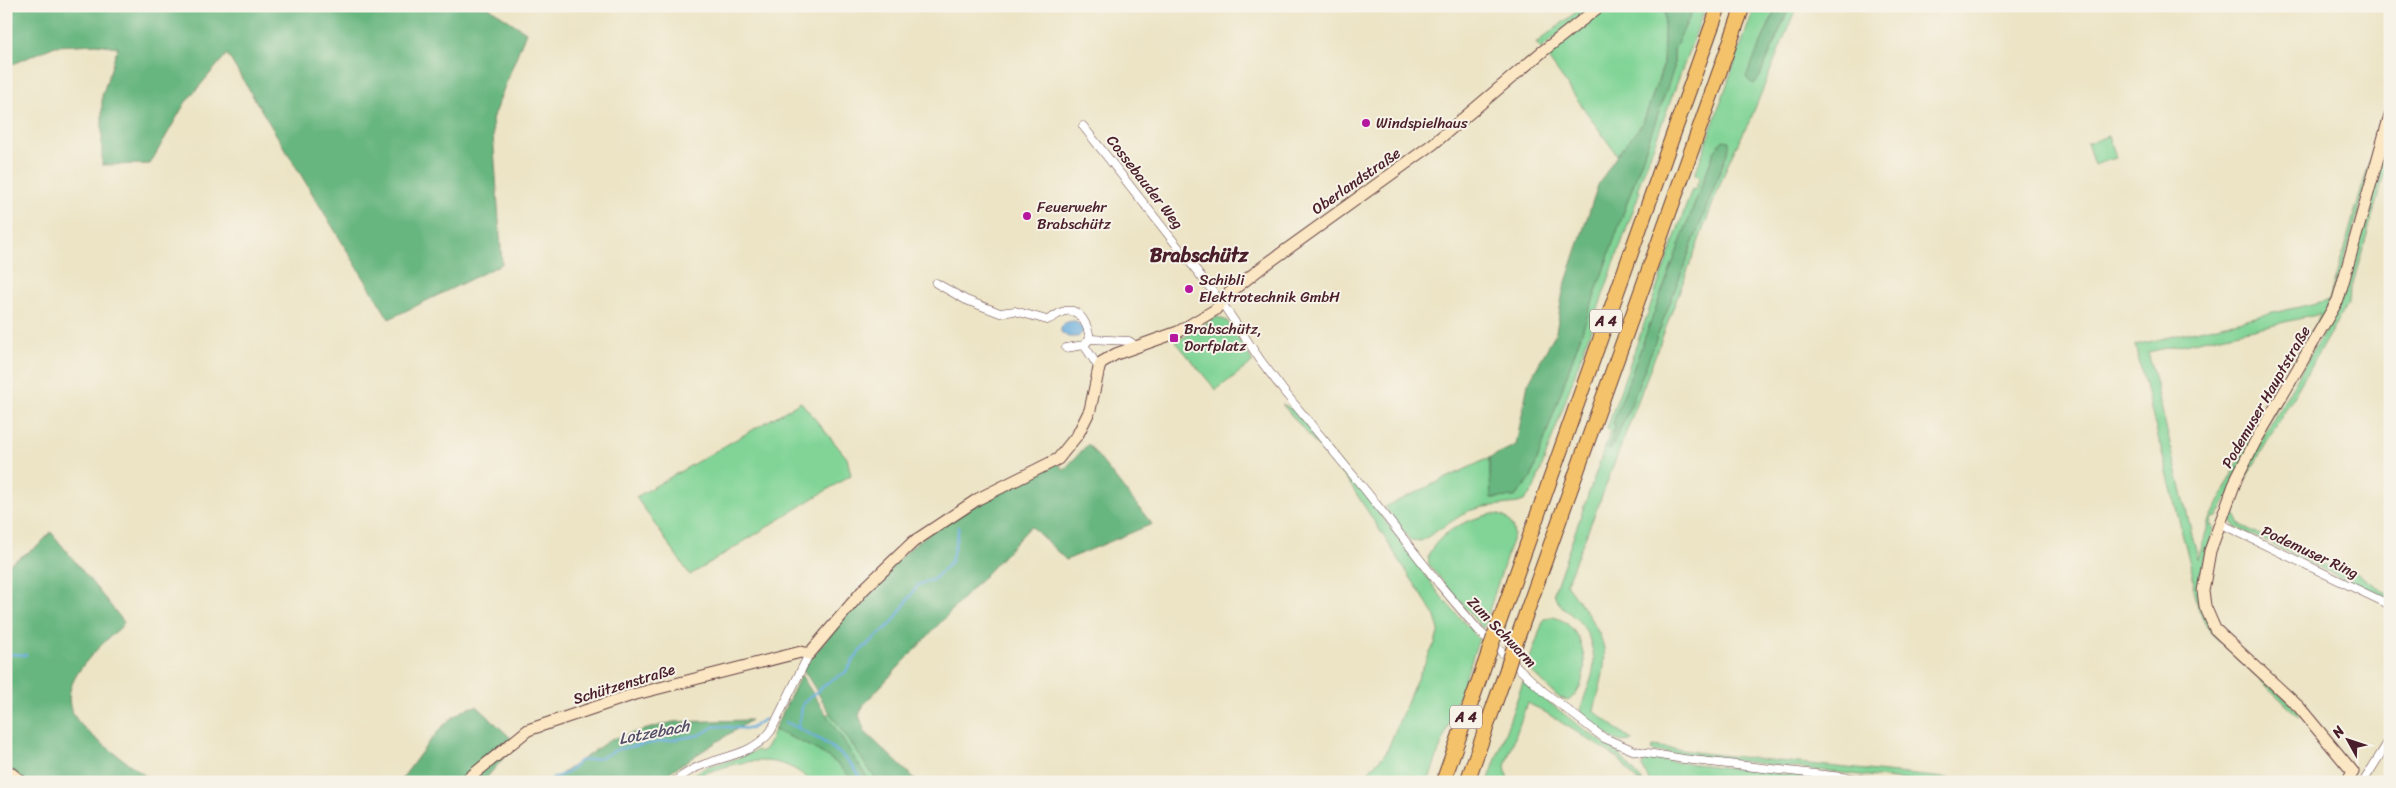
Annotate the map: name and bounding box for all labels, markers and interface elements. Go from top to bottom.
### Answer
place label: Windspielhaus [1376,110,1468,136]
marker: Windspielhaus [1360,117,1372,129]
street label: Cossebauder Weg [1100,129,1190,235]
street label: Oberlandstraße [1306,140,1406,221]
place label: Feuerwehr Brabschütz [1037,194,1112,237]
marker: Feuerwehr Brabschütz [1021,210,1033,222]
district label: Brabschütz [1150,238,1250,273]
place label: Schibli Elektrotechnik GmbH [1199,267,1340,310]
marker: Schibli Elektrotechnik GmbH [1183,283,1195,295]
road number: A 4 [1590,310,1622,332]
place label: Brabschütz, Dorfplatz [1184,316,1262,359]
street label: Podemuser Hauptstraße [2214,320,2318,473]
marker: Brabschütz, Dorfplatz [1168,332,1180,344]
street label: Podemuser Ring [2257,518,2363,586]
street label: Zum Schwarm [1461,590,1543,674]
street label: Schützenstraße [570,656,678,712]
road number: A 4 [1450,706,1482,729]
water label: Lotzebach [616,711,693,753]
north arrow [2324,716,2374,766]
text: N [2325,720,2351,744]

